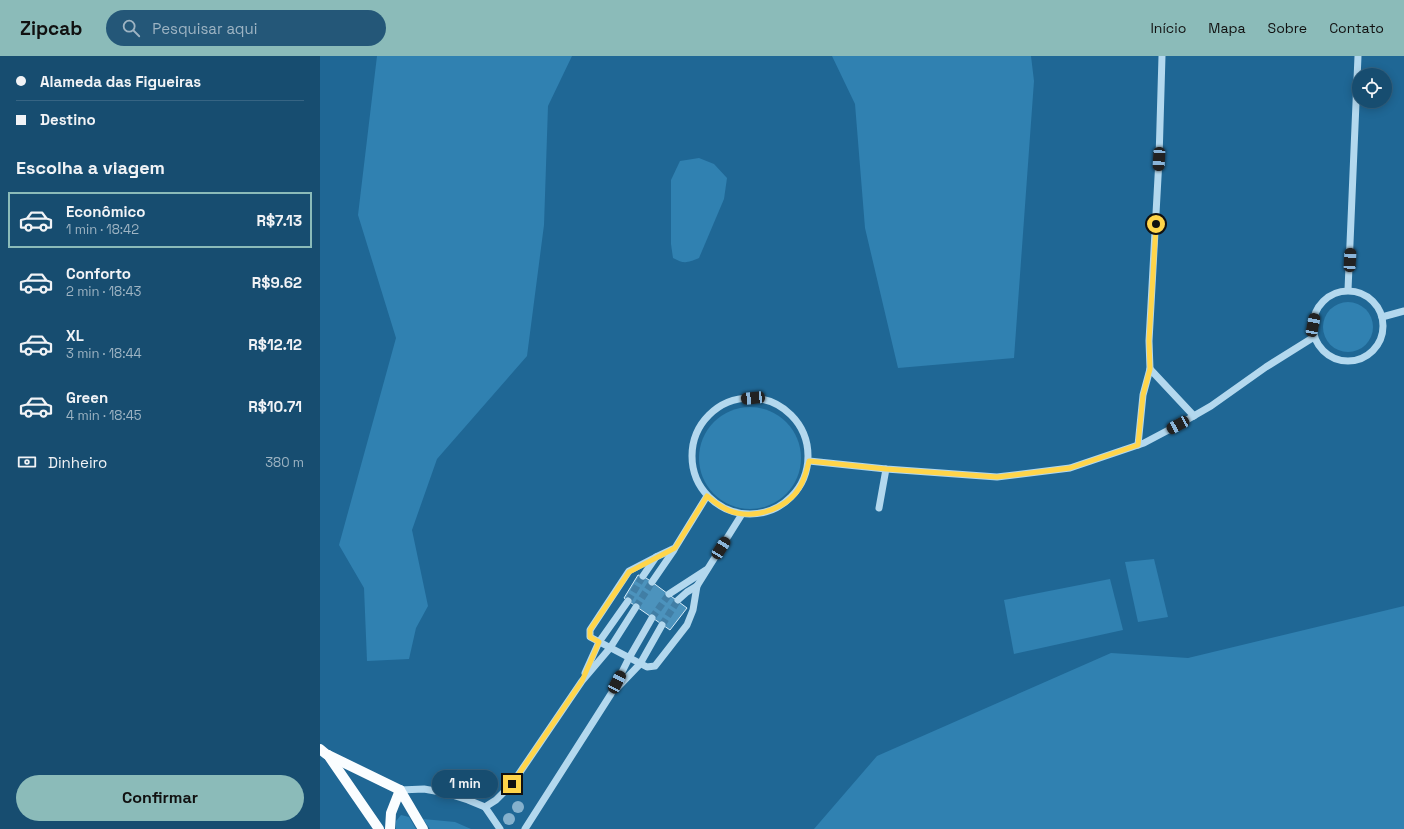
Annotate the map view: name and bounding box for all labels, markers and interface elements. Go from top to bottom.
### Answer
search box [106,10,386,46]
text: Zipcab [20,16,82,41]
icon: search [120,17,142,39]
text: Pesquisar aqui [152,19,257,38]
text: Início [1150,19,1186,37]
text: Mapa [1208,19,1246,37]
text: Sobre [1268,19,1307,37]
text: Contato [1329,19,1384,37]
map controls [1352,68,1392,108]
button: locate [1352,68,1392,108]
text: Alameda das Figueiras [40,72,201,91]
text: Destino [40,110,96,129]
car [1152,147,1166,171]
text: Escolha a viagem [16,156,165,179]
icon: car [18,202,54,238]
text: Econômico [66,202,145,221]
text: R$7.13 [257,211,302,230]
route start [1147,215,1165,233]
text: 1 min · 18:42 [66,221,139,238]
car [1343,248,1357,272]
icon: car [18,264,54,300]
text: Conforto [66,264,131,283]
text: R$9.62 [252,273,302,292]
text: 2 min · 18:43 [66,283,141,300]
car [1305,312,1321,338]
icon: car [18,326,54,362]
text: XL [66,326,84,345]
text: R$12.12 [248,335,302,354]
text: 3 min · 18:44 [66,345,142,362]
icon: car [18,388,54,424]
text: Green [66,388,108,407]
car [740,391,766,405]
text: R$10.71 [248,397,302,416]
text: 4 min · 18:45 [66,407,142,424]
car [1165,414,1191,436]
icon: cash [16,451,38,473]
text: Dinheiro [48,453,107,472]
text: 380 m [265,454,304,471]
car [710,535,732,561]
car [606,669,628,695]
callout: 1 min [432,770,498,798]
button: Confirmar [16,775,304,821]
text: 1 min [449,775,481,792]
route end [503,775,521,793]

